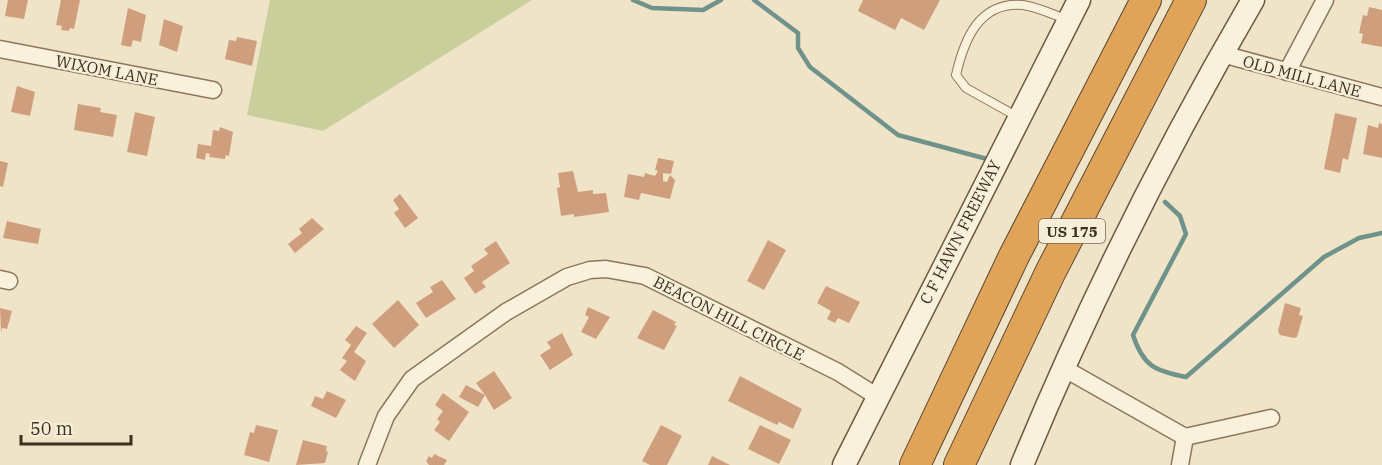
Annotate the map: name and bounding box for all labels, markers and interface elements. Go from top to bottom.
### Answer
street label: WIXOM LANE [54,50,160,90]
street label: OLD MILL LANE [1241,51,1363,101]
street label: C F HAWN FREEWAY [915,157,1005,307]
road number: US 175 [1039,219,1105,243]
street label: BEACON HILL CIRCLE [650,271,808,365]
scale bar [21,408,130,446]
text: 50 m [30,417,73,440]

